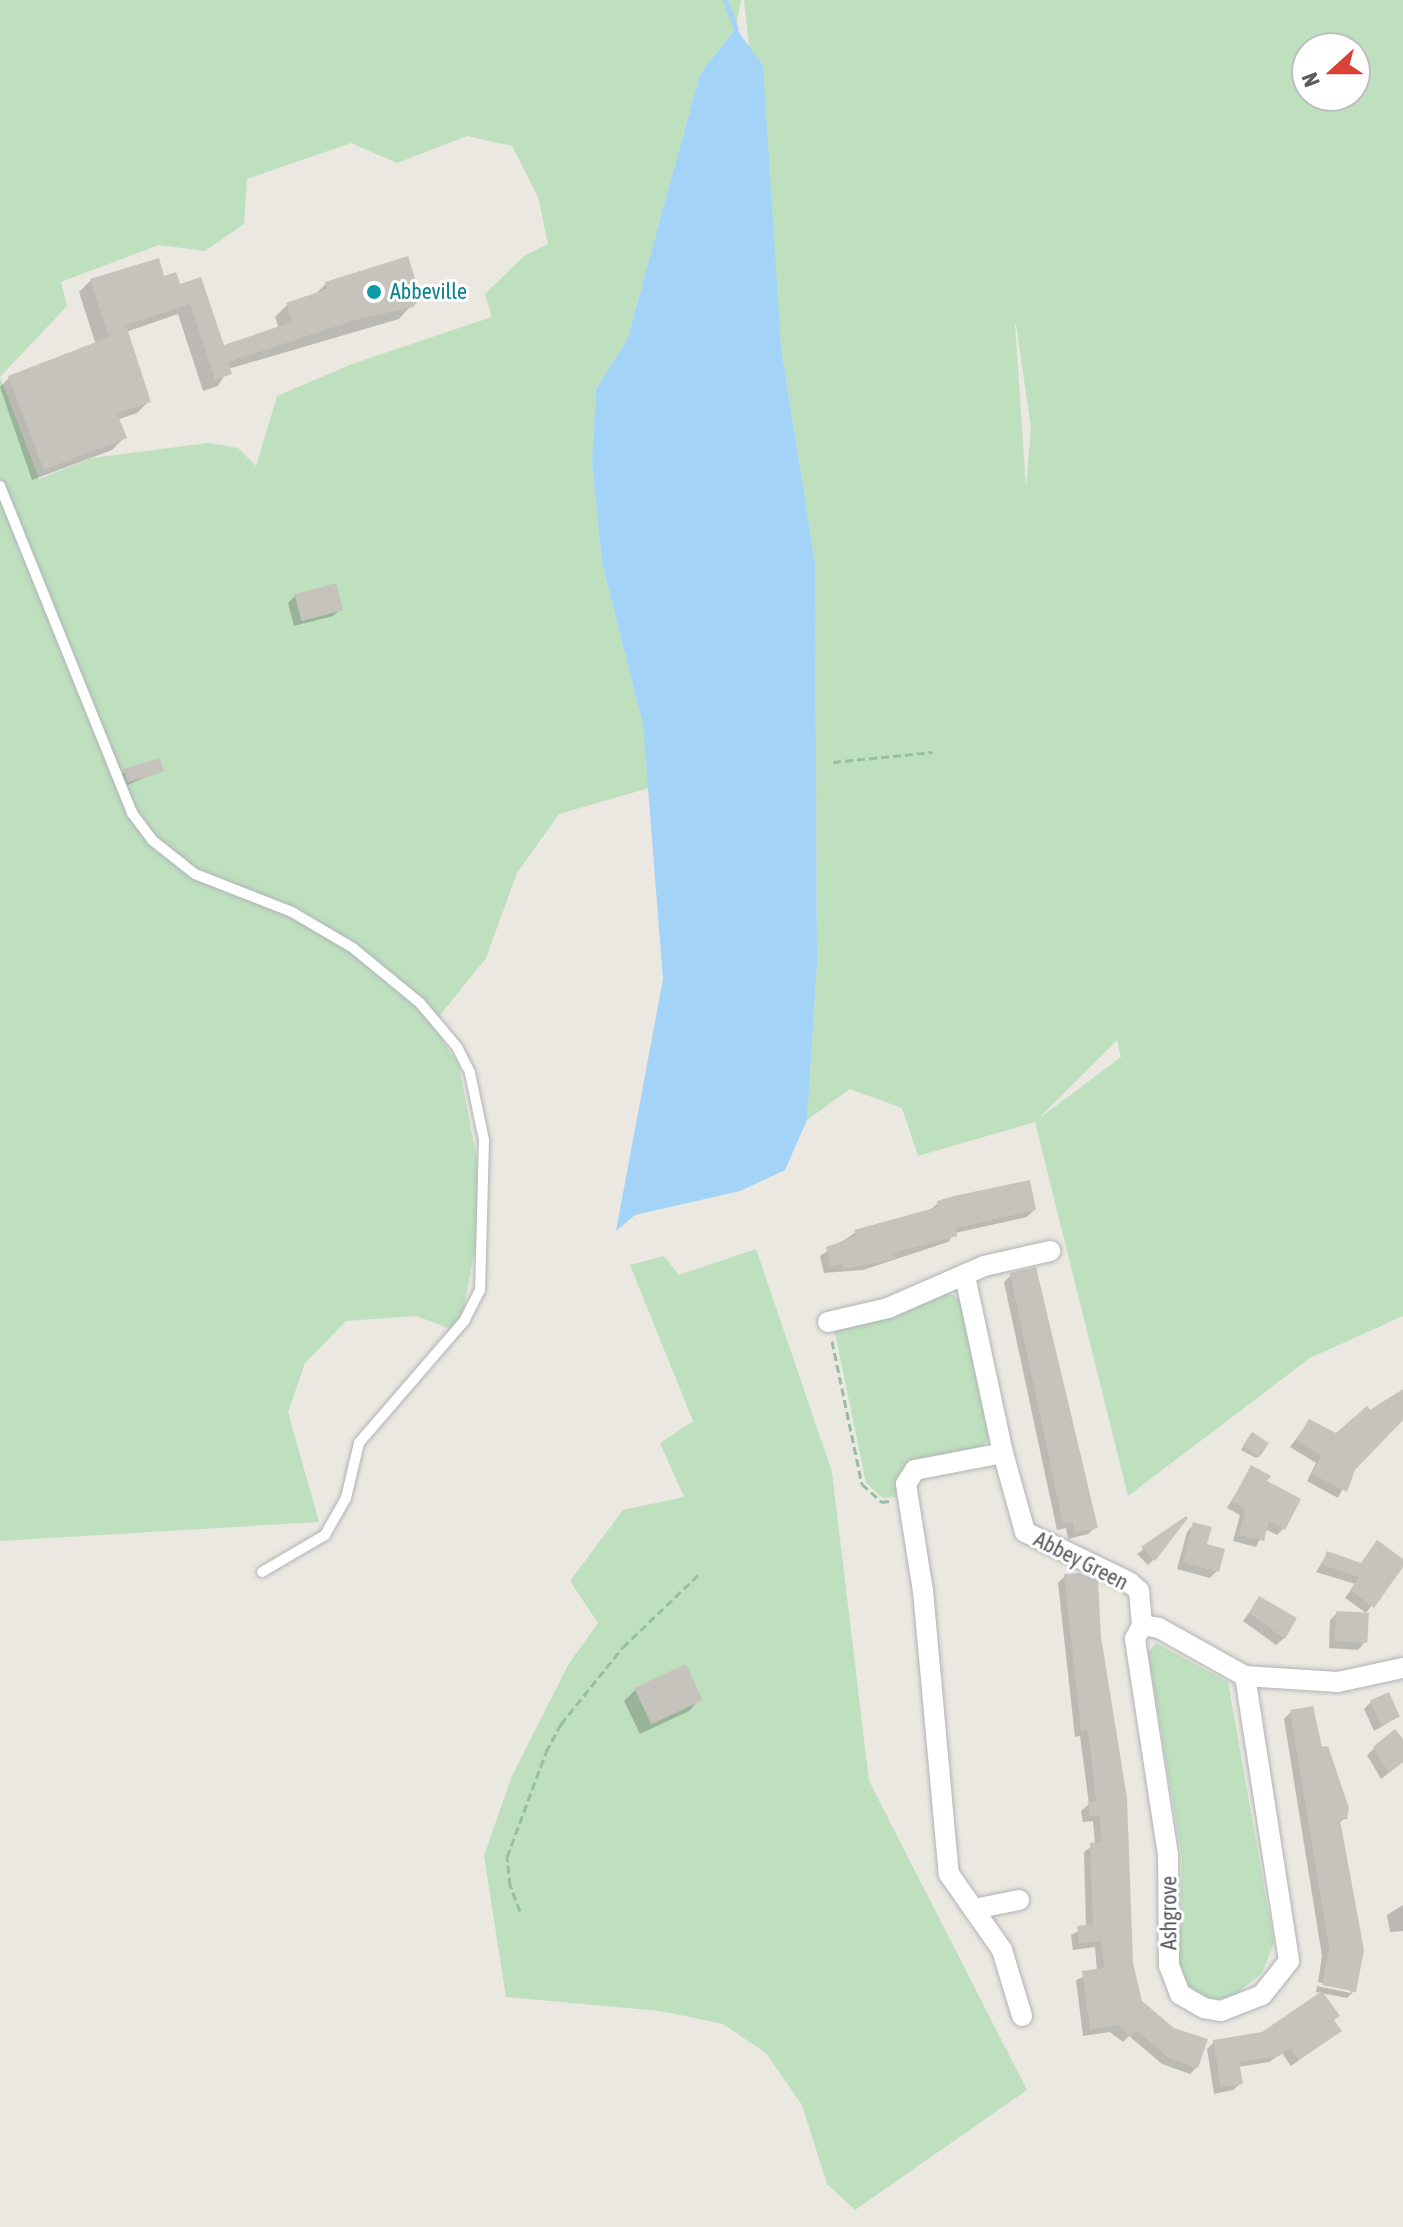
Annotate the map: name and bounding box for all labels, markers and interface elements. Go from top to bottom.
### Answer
north arrow [1291,32,1371,112]
text: N [1296,69,1325,91]
place label: Abbeville [390,279,467,305]
marker: Abbeville [365,283,383,301]
street label: Abbey Green [1029,1526,1133,1596]
street label: Ashgrove [1156,1876,1182,1950]

